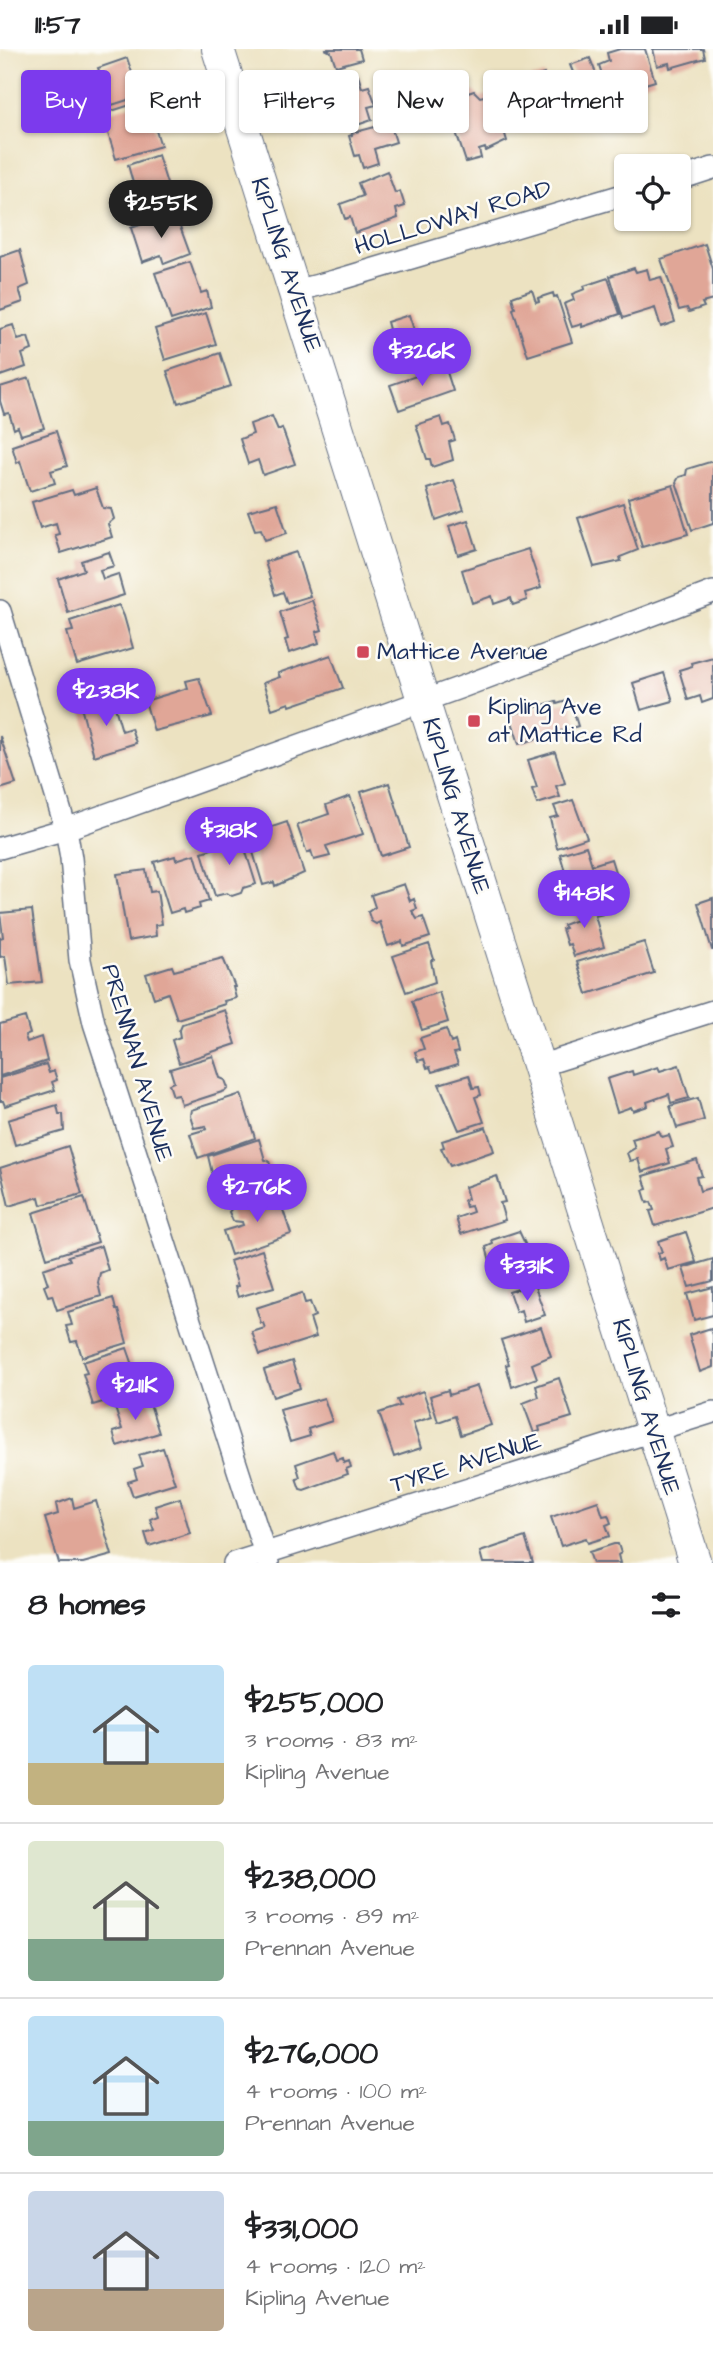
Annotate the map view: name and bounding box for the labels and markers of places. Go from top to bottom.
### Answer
pin: $255K [112,181,210,240]
pin: $326K [373,329,471,388]
place label: Mattice Avenue [377,635,548,669]
marker: Mattice Avenue [355,644,371,660]
pin: $238K [57,669,155,728]
place label: Kipling Ave at Mattice Rd [488,690,642,752]
marker: Kipling Ave at Mattice Rd [466,713,482,729]
pin: $318K [180,807,278,867]
pin: $148K [535,871,633,930]
pin: $276K [208,1165,306,1224]
pin: $331K [478,1243,576,1303]
pin: $211K [86,1363,184,1422]

